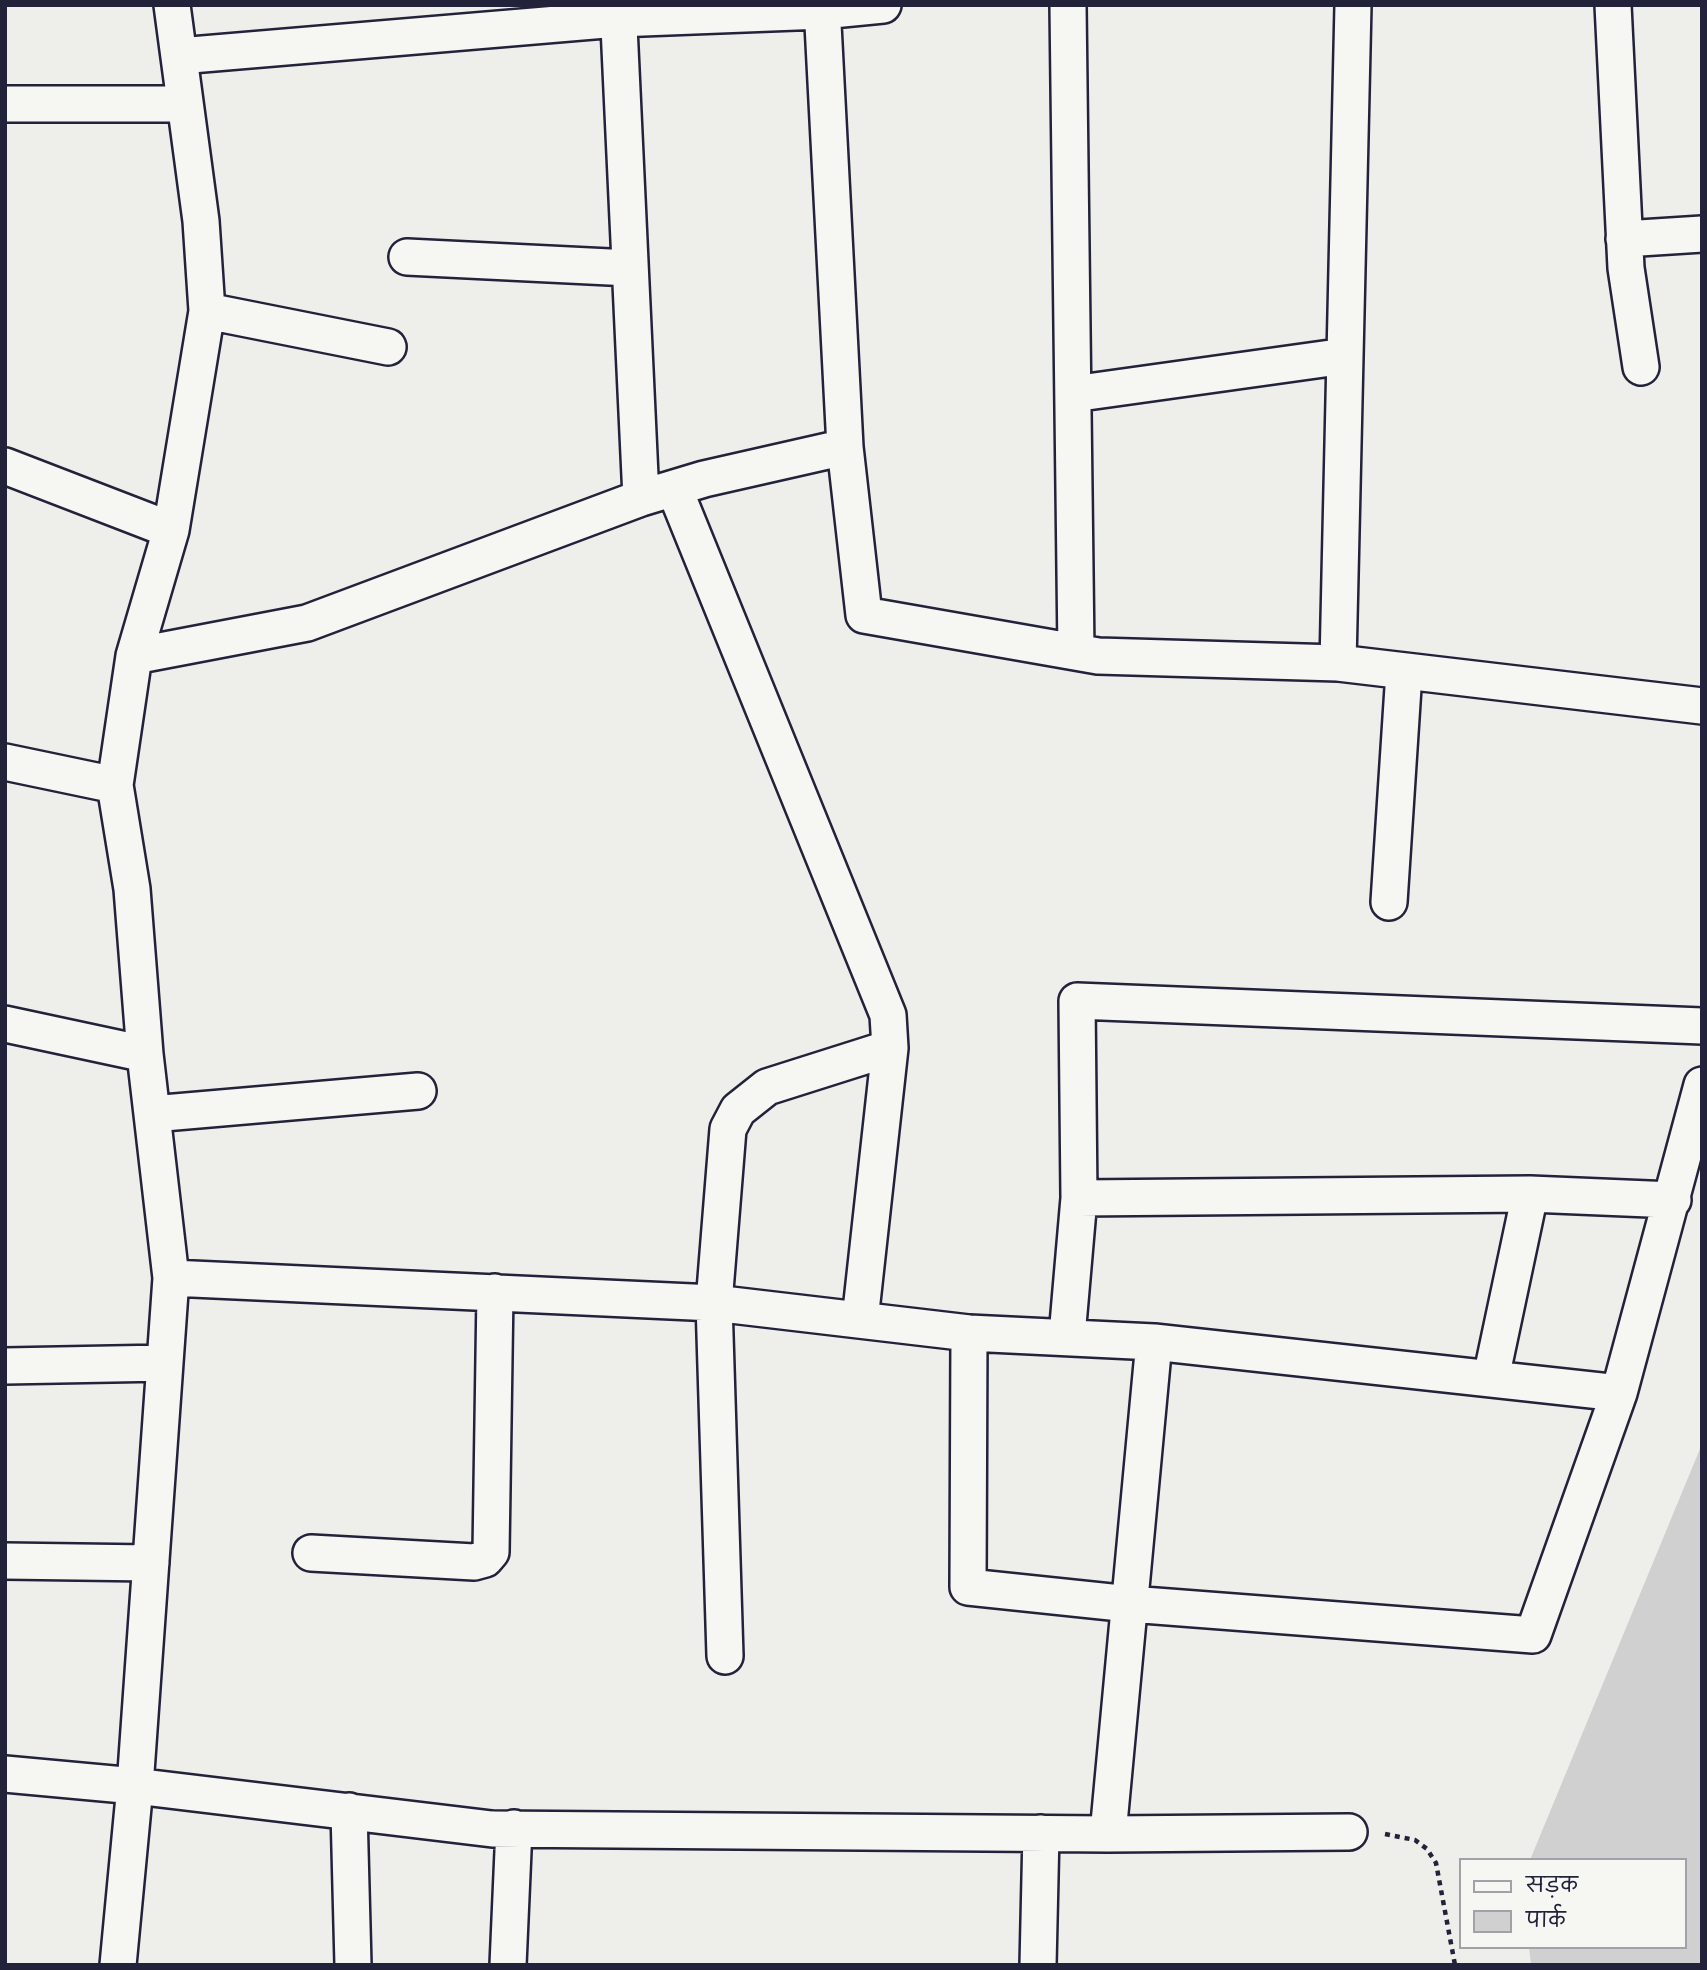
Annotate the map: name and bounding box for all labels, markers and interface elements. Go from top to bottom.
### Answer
legend [1458,1858,1686,1949]
text: सड़क [1526,1872,1578,1902]
text: पार्क [1526,1907,1566,1937]

